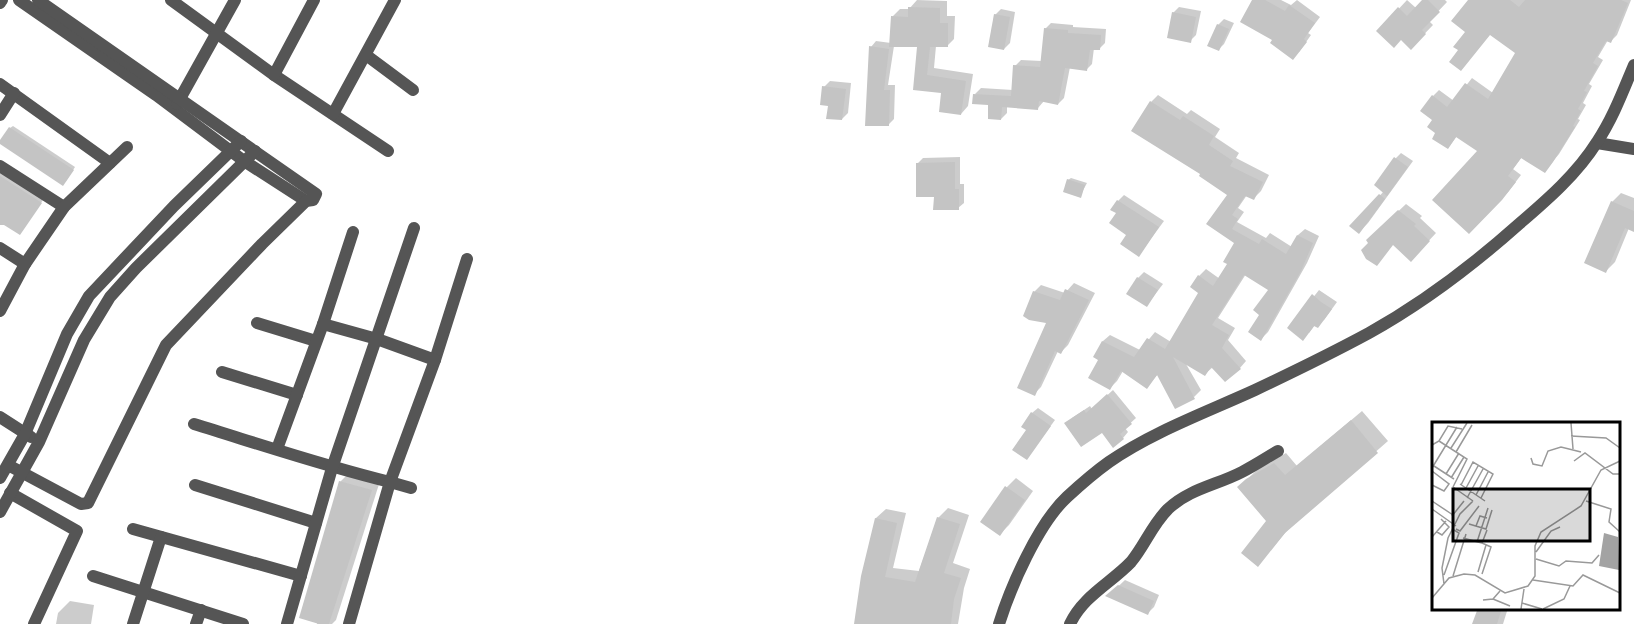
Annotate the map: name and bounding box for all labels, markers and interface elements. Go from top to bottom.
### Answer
inset map [1432,422,1619,609]

